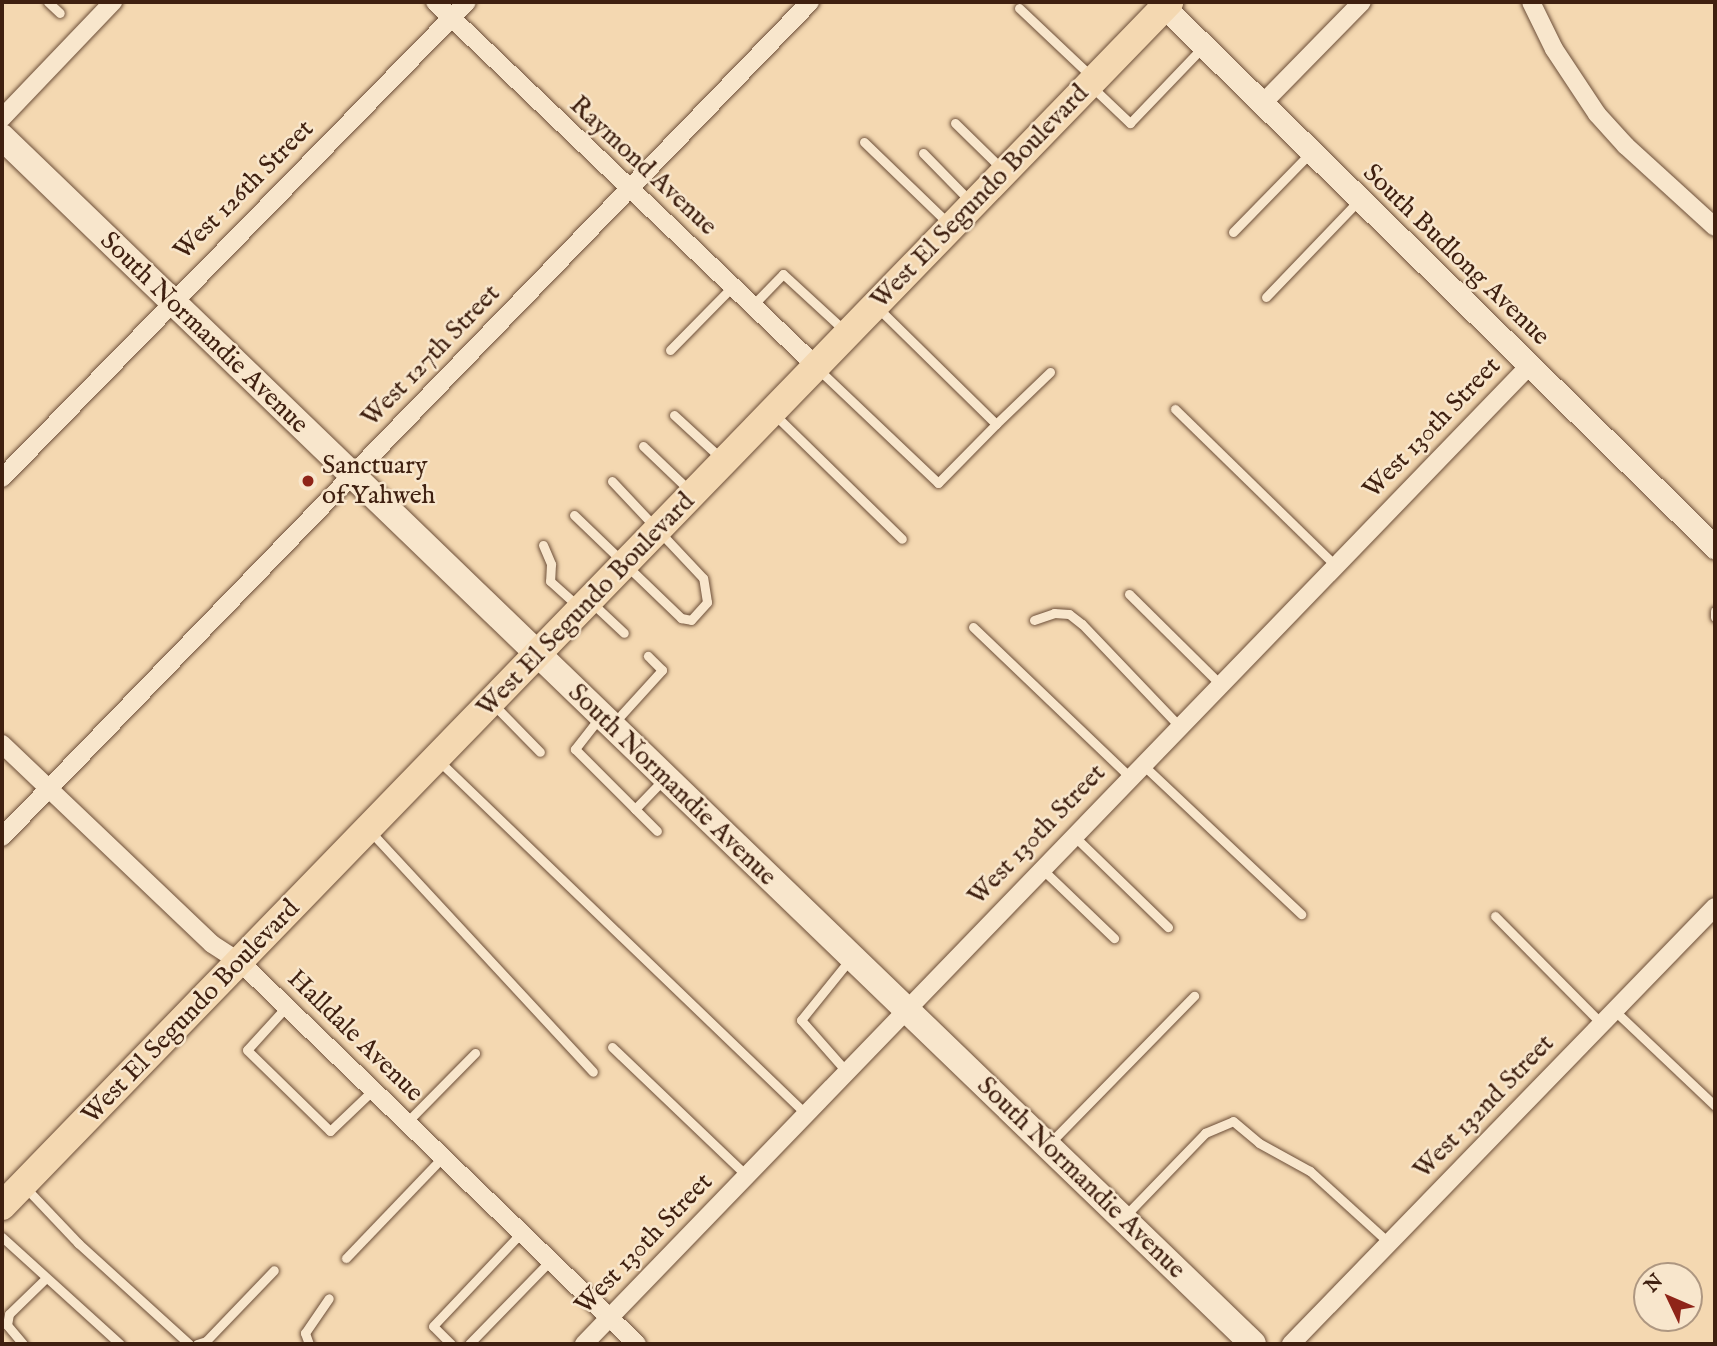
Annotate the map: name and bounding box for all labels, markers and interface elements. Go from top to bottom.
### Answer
street label: West El Segundo Boulevard [865,78,1095,316]
street label: Raymond Avenue [563,90,723,242]
street label: West 126th Street [168,114,320,266]
street label: South Budlong Avenue [1356,158,1556,352]
street label: South Normandie Avenue [93,225,315,441]
street label: West 127th Street [355,278,507,434]
street label: West 130th Street [1357,351,1507,505]
place label: Sanctuary of Yahweh [322,450,435,512]
marker: Sanctuary of Yahweh [300,473,316,489]
street label: West El Segundo Boulevard [471,486,701,724]
street label: South Normandie Avenue [561,677,783,893]
street label: West 130th Street [962,758,1112,912]
street label: West El Segundo Boulevard [76,893,306,1131]
street label: Halldale Avenue [281,963,429,1109]
street label: West 132nd Street [1407,1028,1561,1186]
street label: South Normandie Avenue [970,1070,1192,1286]
street label: West 130th Street [569,1167,719,1321]
north arrow [1633,1262,1703,1332]
text: N [1640,1270,1669,1298]

